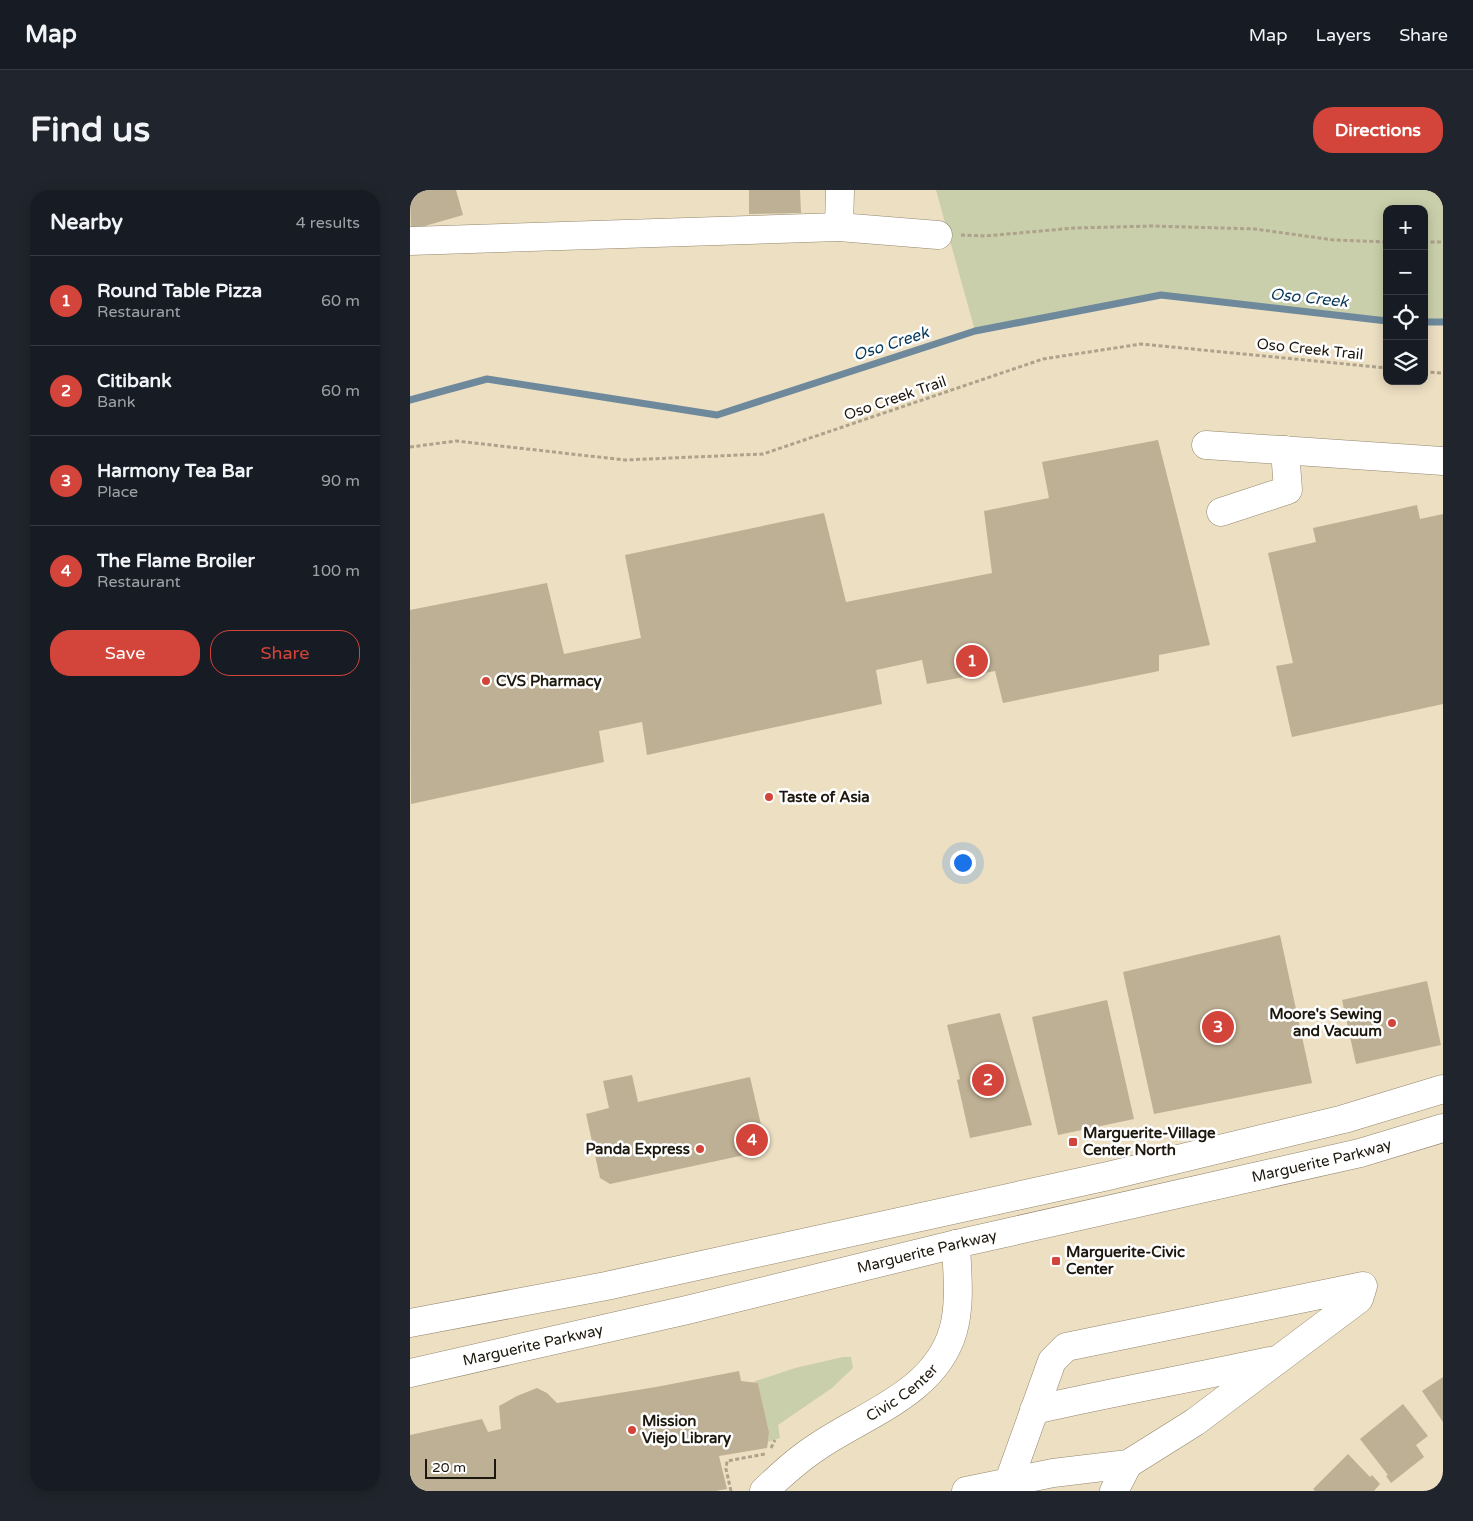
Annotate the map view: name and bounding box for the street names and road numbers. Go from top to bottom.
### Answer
street label: Oso Creek Trail [1256,334,1364,364]
street label: Oso Creek Trail [841,372,949,424]
street label: Marguerite Parkway [1250,1135,1394,1186]
street label: Marguerite Parkway [855,1226,999,1277]
street label: Marguerite Parkway [461,1320,605,1370]
street label: Civic Center [863,1360,942,1425]

